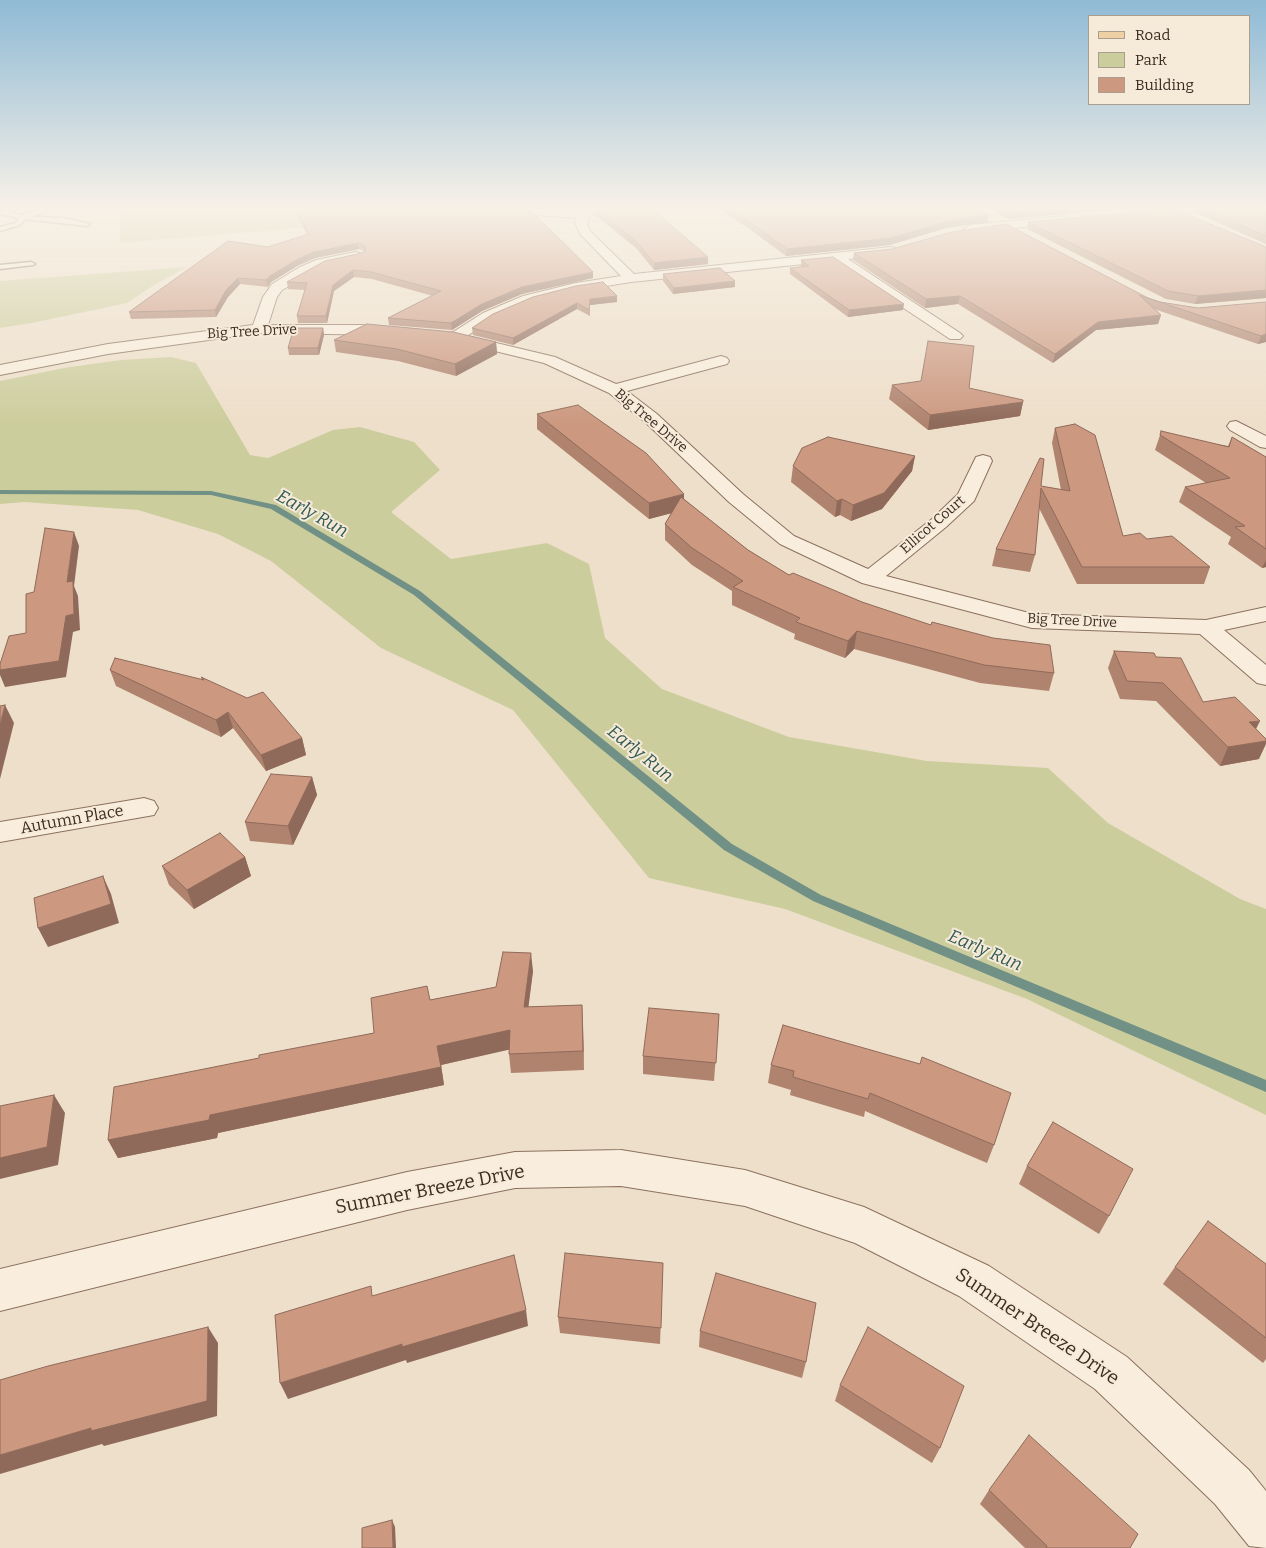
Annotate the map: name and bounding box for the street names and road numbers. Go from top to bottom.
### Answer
street label: Big Tree Drive [207,321,297,343]
street label: Big Tree Drive [611,386,691,456]
street label: Ellicot Court [897,492,969,558]
street label: Big Tree Drive [1027,610,1117,632]
street label: Autumn Place [19,801,125,839]
street label: Summer Breeze Drive [333,1160,527,1220]
street label: Summer Breeze Drive [951,1264,1123,1390]

